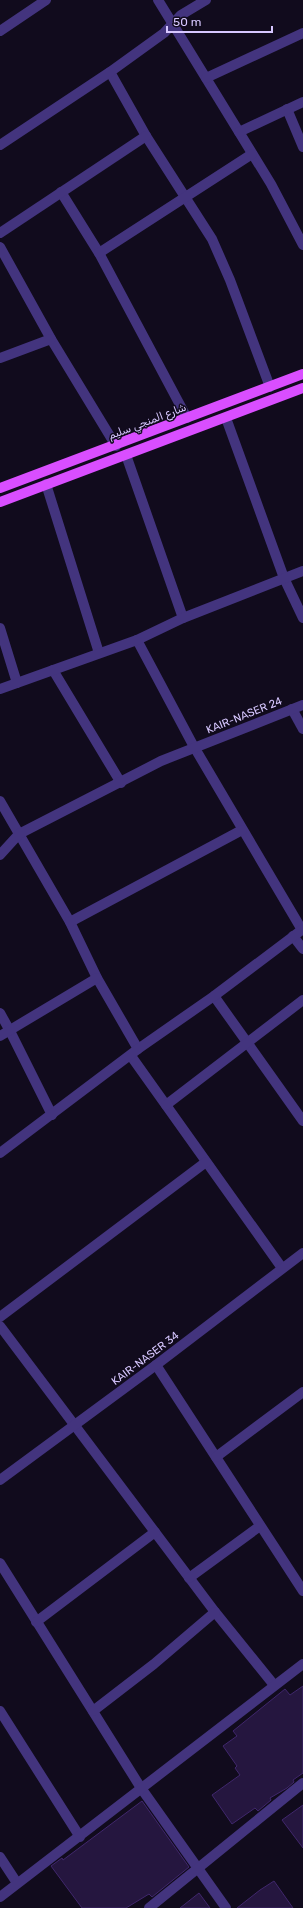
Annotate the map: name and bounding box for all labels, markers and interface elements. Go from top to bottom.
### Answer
scale bar [167,8,272,34]
text: 50 m [173,15,201,29]
street label: شارع المنجي سليم [106,401,189,444]
street label: KAIR-NASER 24 [204,694,284,737]
street label: KAIR-NASER 34 [109,1329,182,1388]

